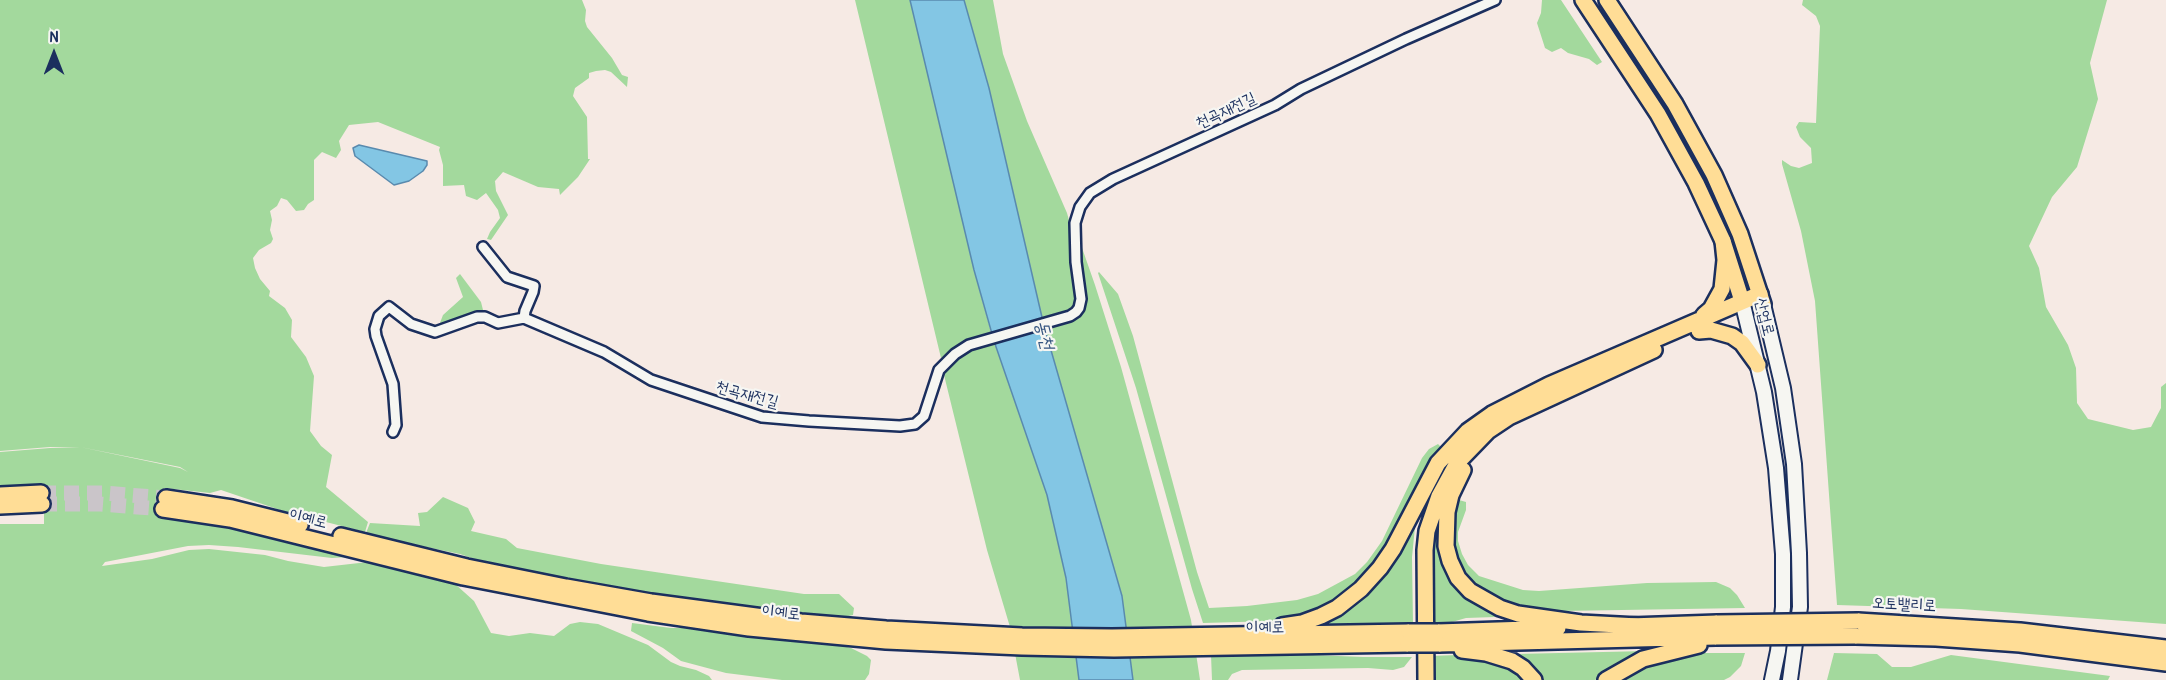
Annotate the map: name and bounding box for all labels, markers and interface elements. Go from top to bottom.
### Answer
north arrow [24,24,84,84]
text: N [50,25,58,47]
street label: 천곡재전길 [1193,89,1259,133]
street label: 산업로 [1750,296,1778,338]
water label: 동천 [1030,318,1058,352]
street label: 천곡재전길 [713,377,781,413]
street label: 이예로 [287,505,329,533]
street label: 오토밸리로 [1871,594,1937,616]
street label: 이예로 [761,601,801,625]
street label: 이예로 [1246,618,1284,638]

